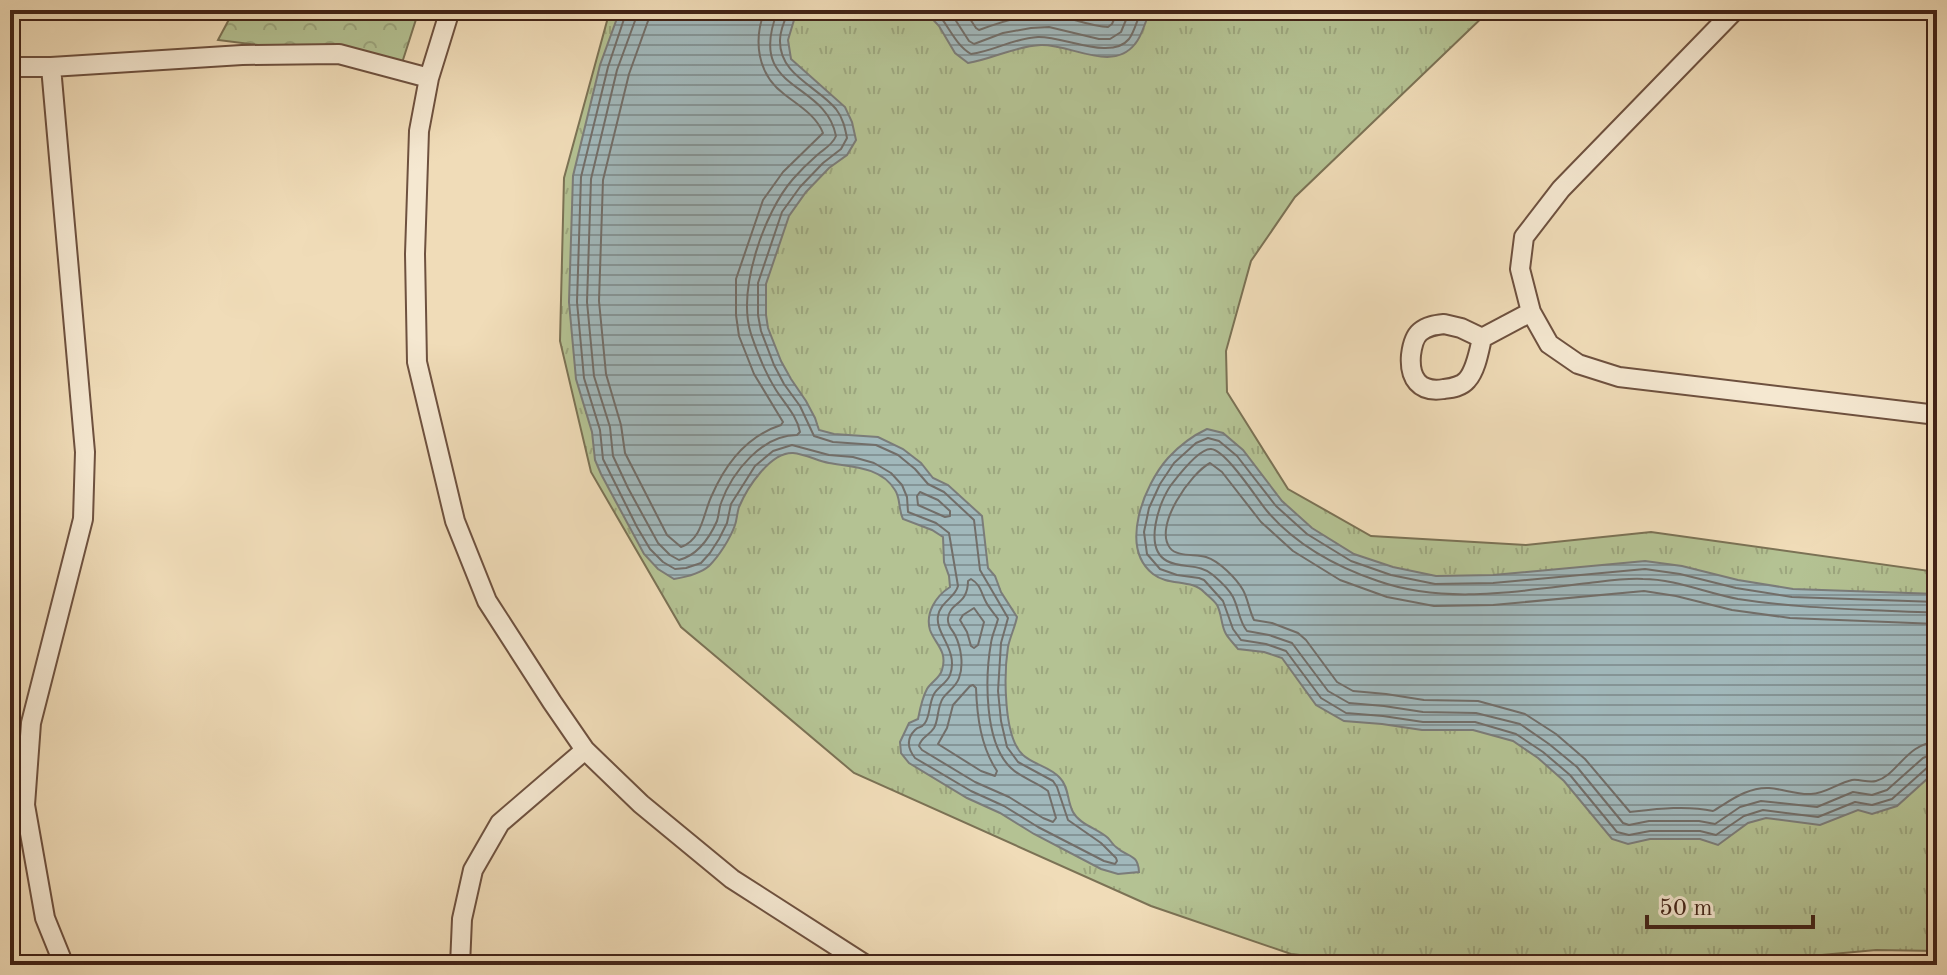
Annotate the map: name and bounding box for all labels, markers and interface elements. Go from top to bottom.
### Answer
scale bar [1647,879,1813,929]
text: 50 m [1659,897,1713,921]

